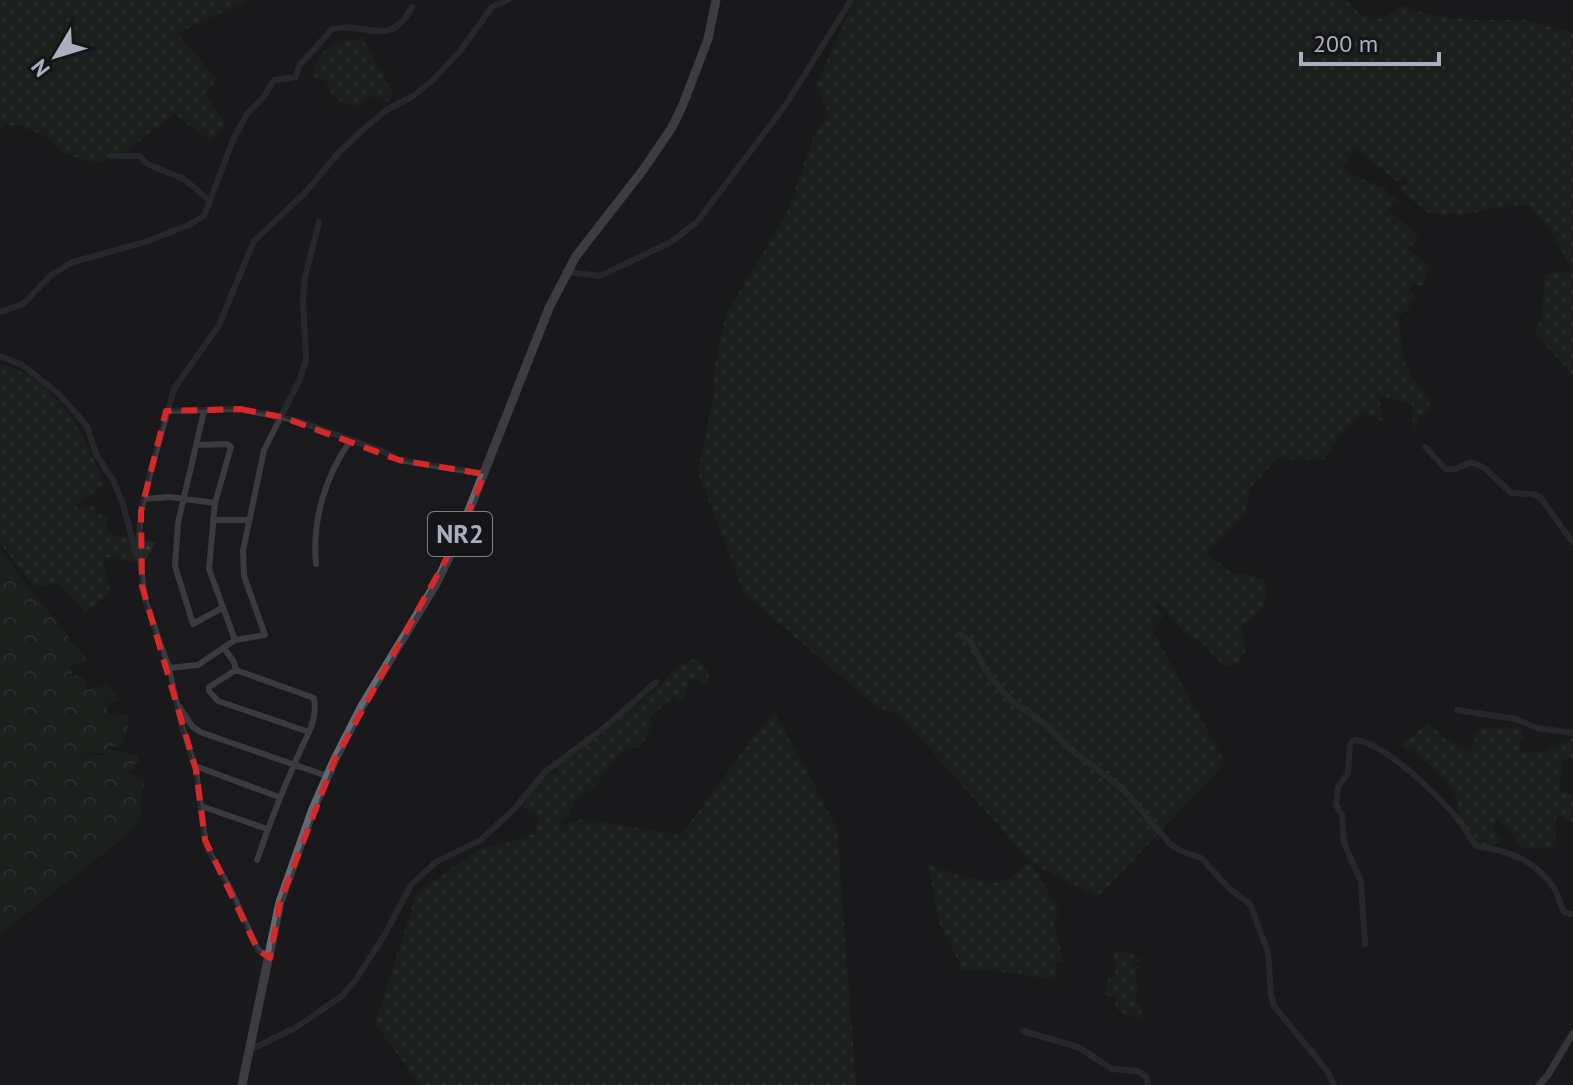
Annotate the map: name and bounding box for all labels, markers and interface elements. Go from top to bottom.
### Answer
north arrow [16,16,96,96]
scale bar [1301,16,1439,66]
text: 200 m [1313,28,1378,59]
text: N [25,54,56,83]
road number: NR2 [428,512,492,556]

